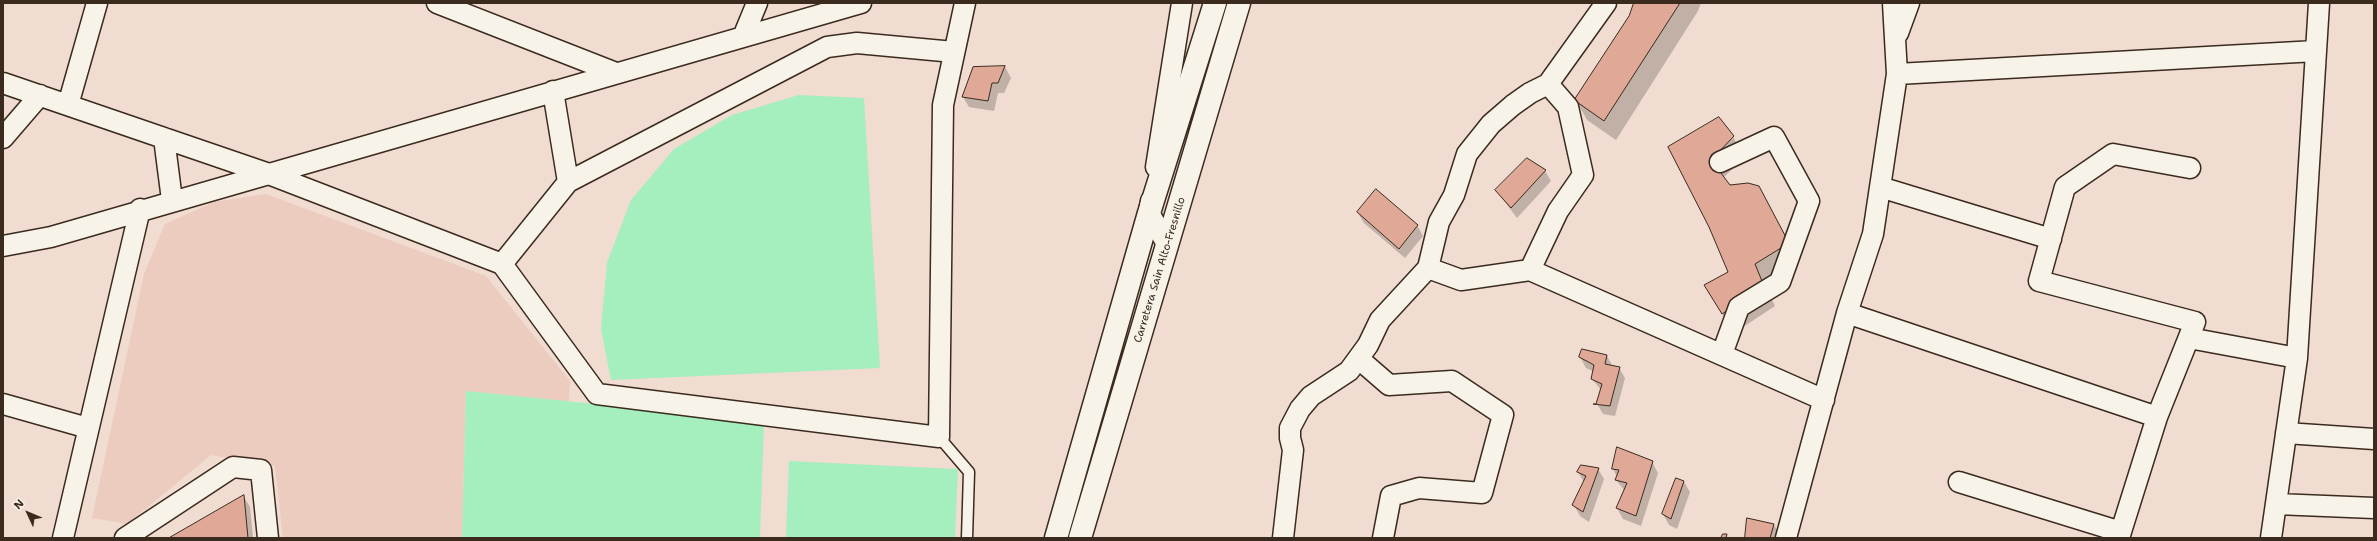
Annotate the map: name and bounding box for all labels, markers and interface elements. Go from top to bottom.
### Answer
street label: Carretera Sain Alto-Fresnillo [1132,196,1188,344]
north arrow [8,493,48,533]
text: N [11,496,27,513]

